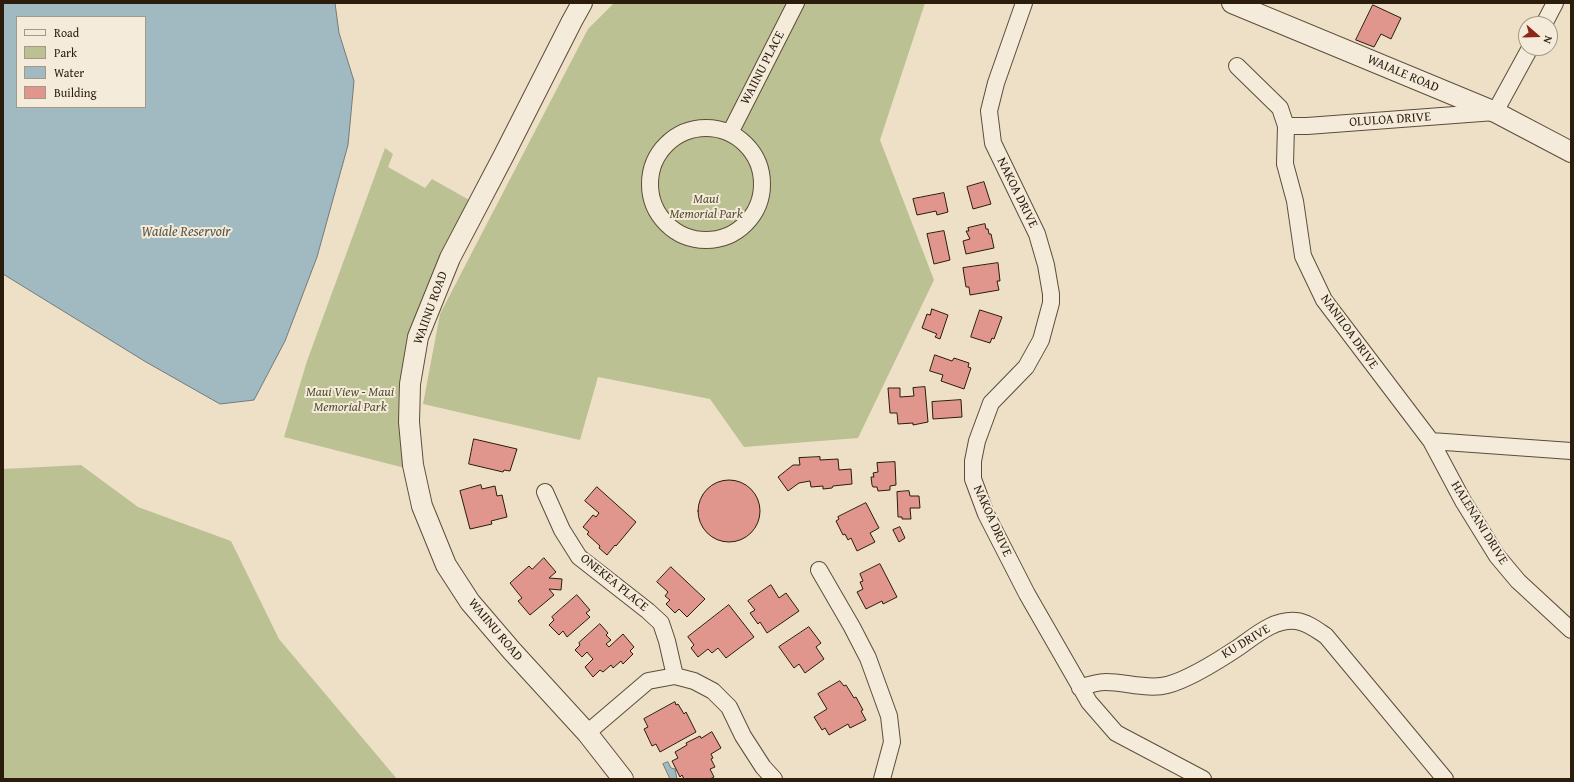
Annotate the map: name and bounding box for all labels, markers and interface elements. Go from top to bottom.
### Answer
legend [16,16,146,108]
north arrow [1518,16,1558,56]
text: Road [54,24,79,41]
street label: WAIINU PLACE [738,29,788,107]
text: N [1540,34,1557,46]
text: Park [54,44,77,61]
street label: WAIALE ROAD [1365,52,1441,96]
text: Water [54,64,84,81]
text: Building [54,84,97,101]
street label: OLULOA DRIVE [1349,109,1431,131]
street label: NAKOA DRIVE [993,155,1041,231]
park label: Maui Memorial Park [669,192,743,223]
water label: Waiale Reservoir [142,224,230,240]
street label: WAIINU ROAD [411,269,451,347]
street label: NANILOA DRIVE [1317,292,1381,372]
park label: Maui View - Maui Memorial Park [306,385,394,416]
street label: HALENANI DRIVE [1447,478,1511,568]
street label: NAKOA DRIVE [969,483,1015,559]
street label: ONEKEA PLACE [577,551,651,615]
street label: WAIINU ROAD [464,596,526,664]
street label: KU DRIVE [1219,622,1273,662]

